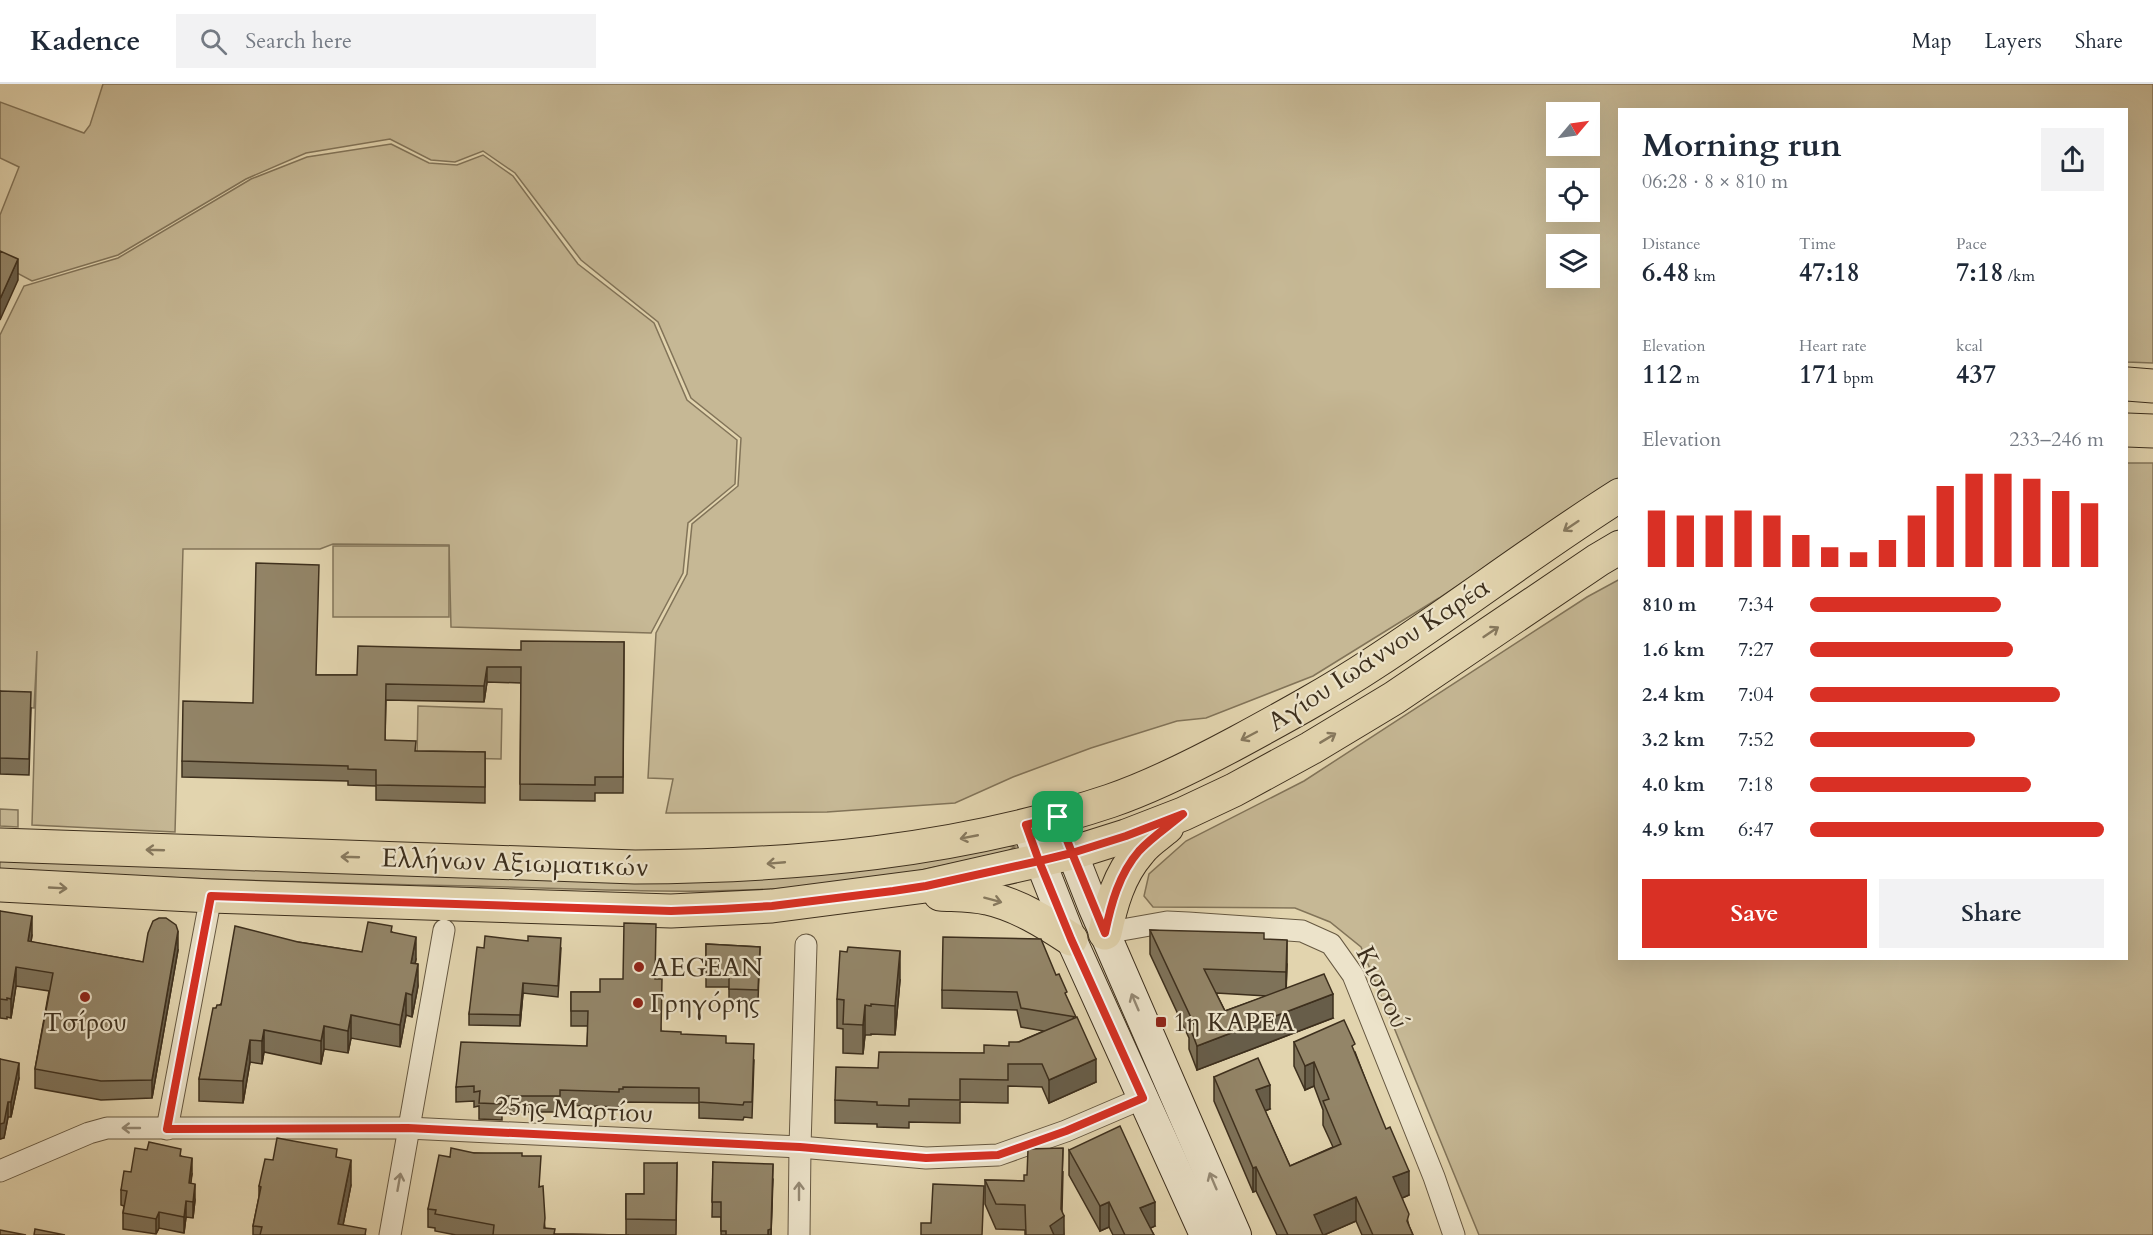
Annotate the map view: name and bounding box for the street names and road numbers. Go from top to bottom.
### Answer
street label: Αγίου Ιωάννου Καρέα [1261,569,1496,739]
street label: Ελλήνων Αξιωματικών [381,840,649,885]
street label: Κισσού [1348,940,1417,1034]
street label: 25ης Μαρτίου [494,1088,654,1131]

